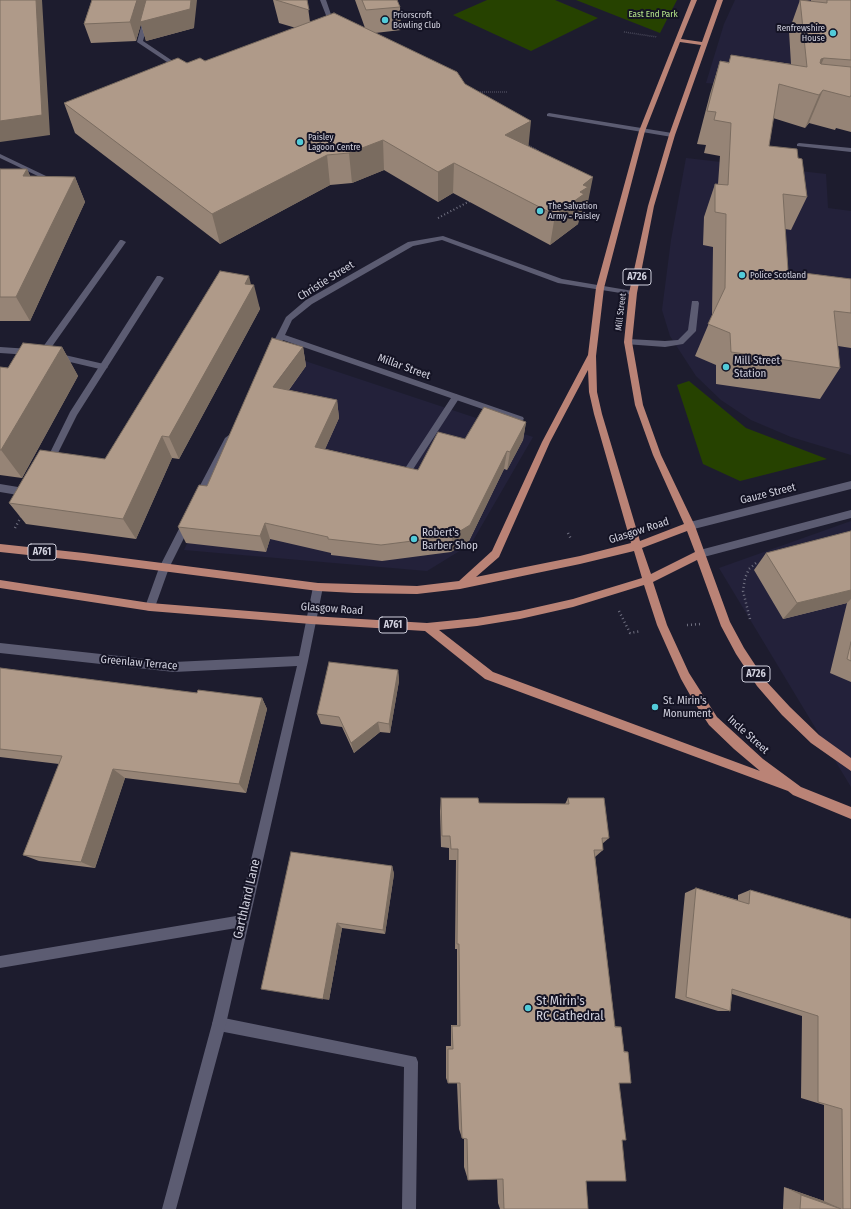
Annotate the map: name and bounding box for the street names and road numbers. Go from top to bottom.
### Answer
street label: Christie Street [295,258,357,304]
road number: A726 [623,269,651,285]
street label: Mill Street [613,293,629,331]
street label: Millar Street [376,351,432,383]
street label: Gauze Street [739,481,797,507]
street label: Glasgow Road [607,515,671,547]
road number: A761 [28,544,56,560]
street label: Glasgow Road [300,600,364,618]
road number: A761 [379,617,407,633]
street label: Greenlaw Terrace [100,653,178,673]
road number: A726 [742,666,770,682]
street label: Incle Street [725,713,771,757]
street label: Garthland Lane [230,858,264,940]

